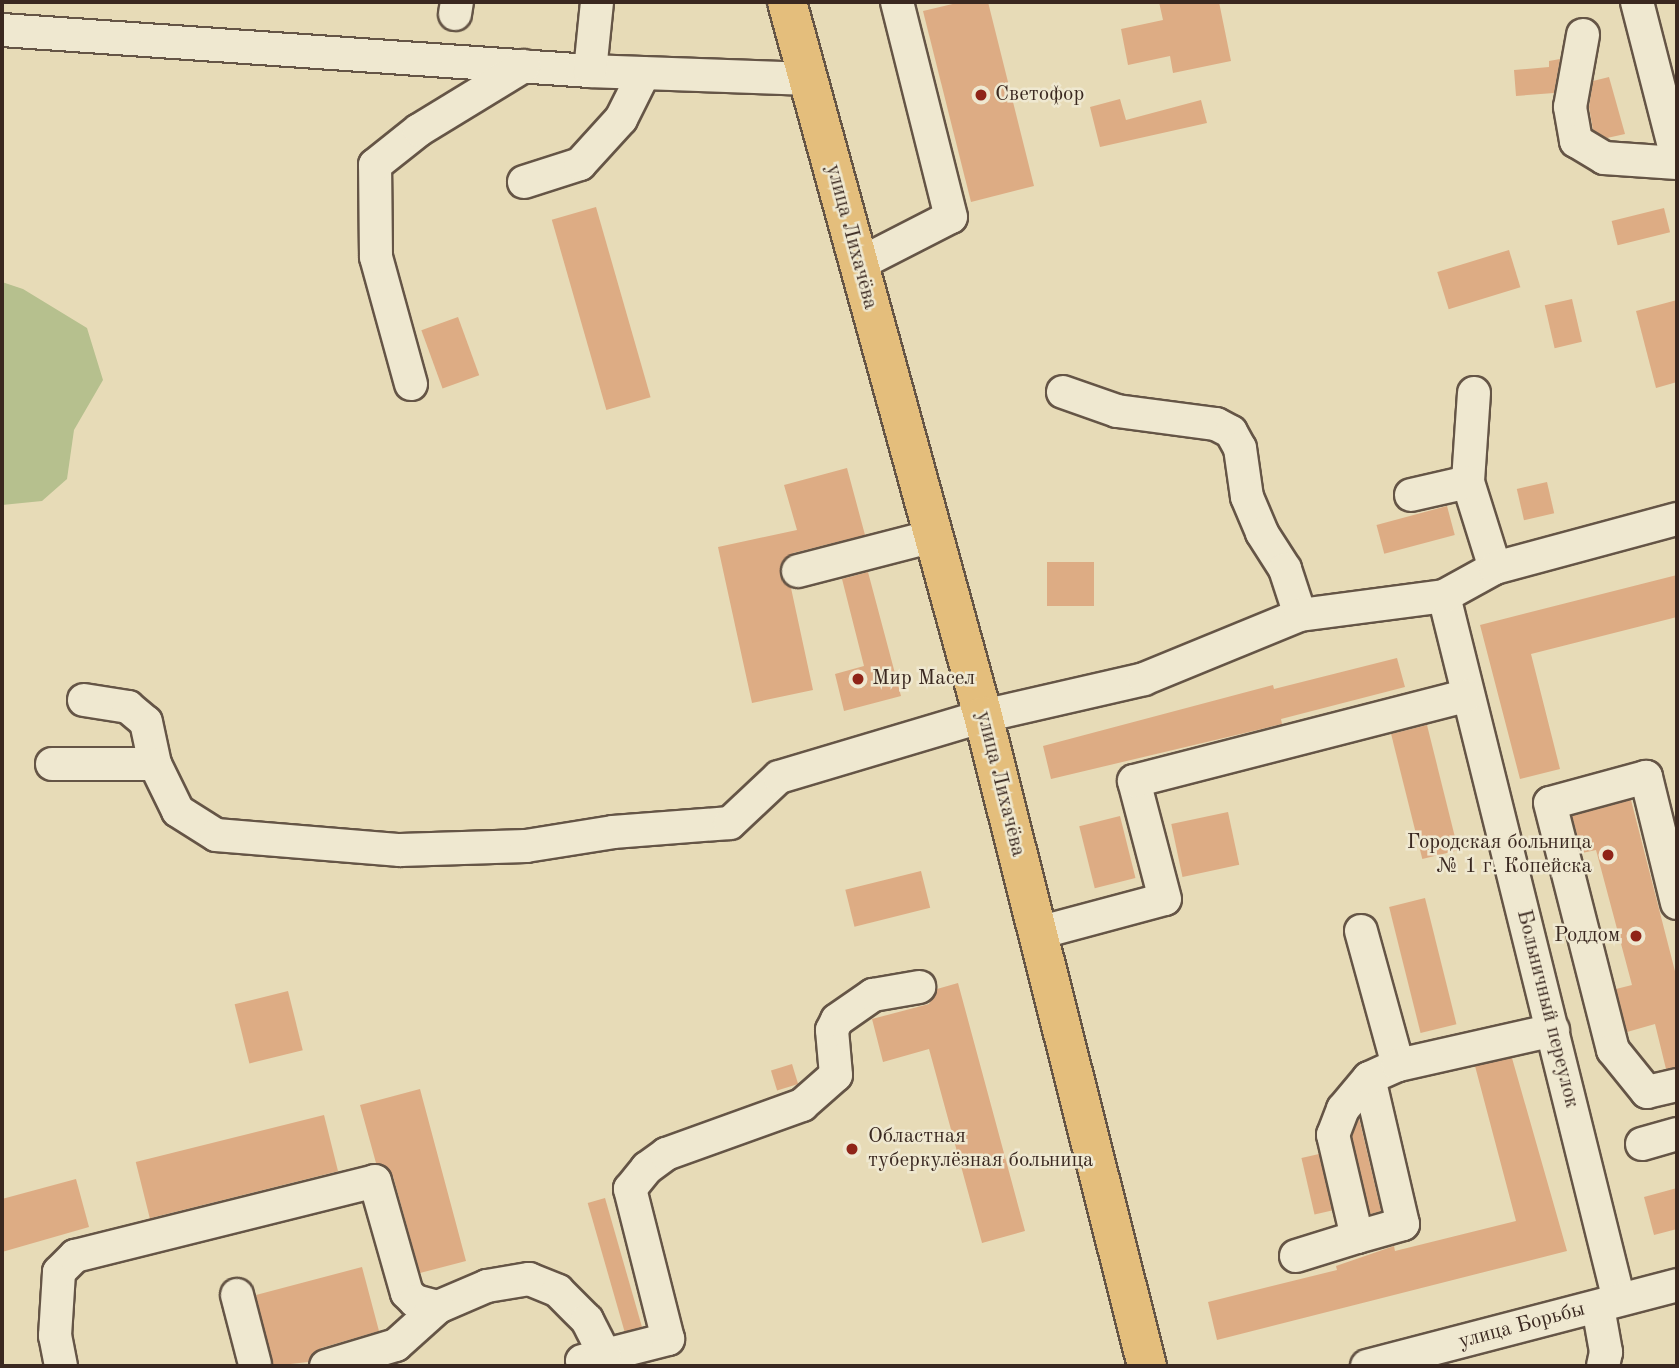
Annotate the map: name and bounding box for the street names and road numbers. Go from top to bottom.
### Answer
street label: улица Лихачёва [820,162,882,312]
street label: улица Лихачёва [970,709,1030,859]
street label: Больничный переулок [1510,907,1584,1111]
street label: улица Борьбы [1456,1297,1588,1355]

